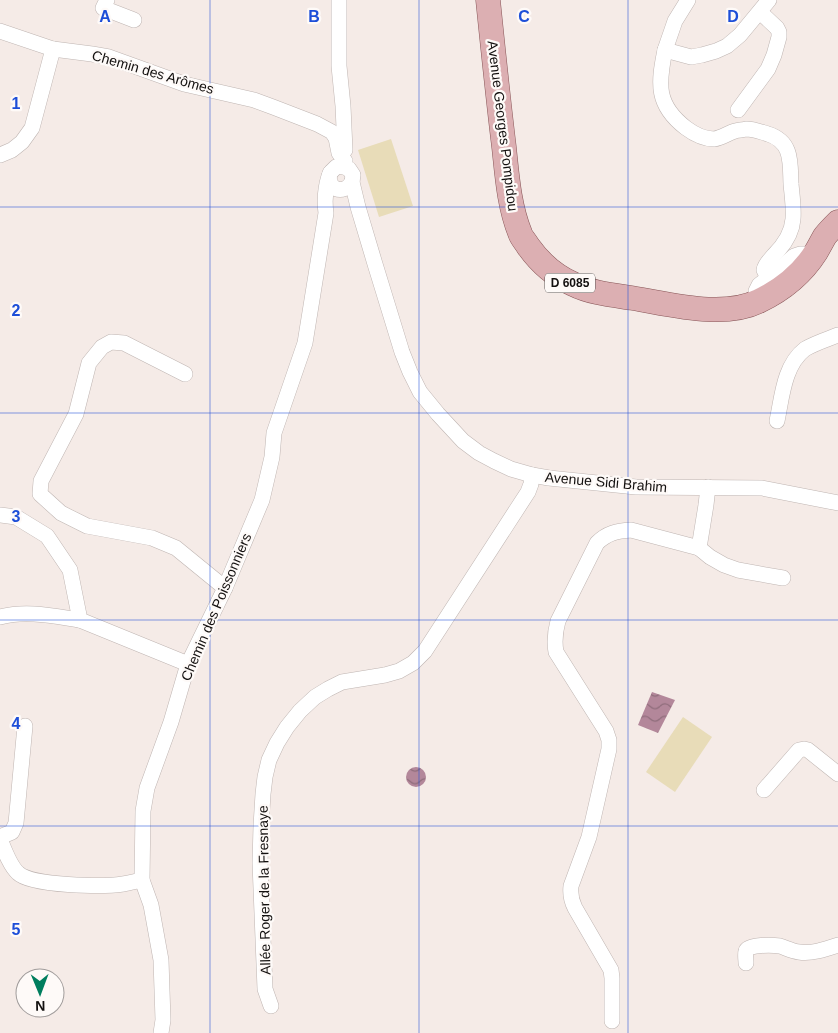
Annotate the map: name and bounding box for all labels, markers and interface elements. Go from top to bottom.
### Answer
text: A [99,8,111,25]
text: B [308,8,320,25]
text: C [518,8,530,25]
text: D [727,8,739,25]
street label: Avenue Georges Pompidou [485,40,521,212]
street label: Chemin des Arômes [90,47,216,97]
text: 1 [12,95,21,112]
road number: D 6085 [545,274,595,292]
text: 2 [12,302,21,319]
street label: Avenue Sidi Brahim [544,469,668,495]
text: 3 [12,508,21,525]
street label: Chemin des Poissonniers [178,531,254,683]
text: 4 [12,715,21,732]
street label: Allée Roger de la Fresnaye [255,805,273,975]
text: 5 [12,921,21,938]
north arrow [15,968,65,1018]
text: N [35,998,45,1014]

